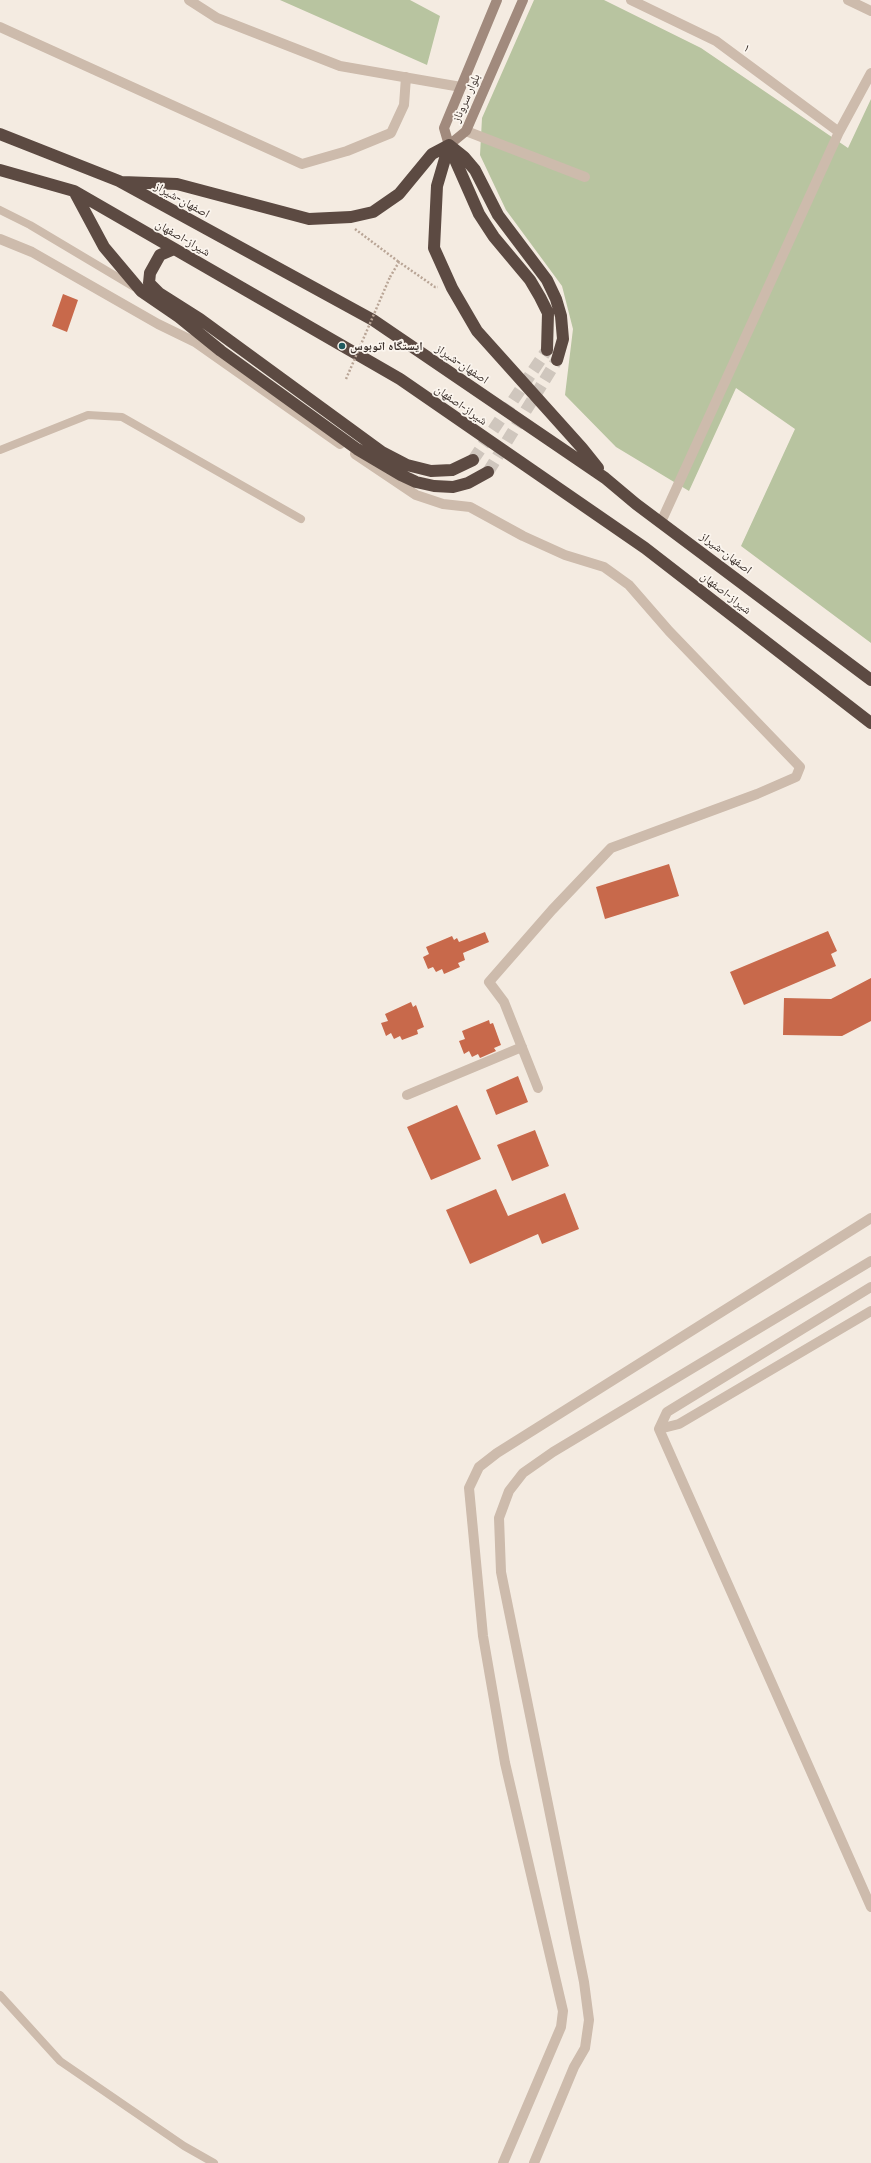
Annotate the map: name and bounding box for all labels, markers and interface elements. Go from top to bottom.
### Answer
street label: ۱ [741,41,753,55]
street label: بلوار سروناز [449,71,483,125]
street label: اصفهان-شیراز [152,179,212,221]
street label: شیراز-اصفهان [153,217,213,259]
place label: ایستگاه اتوبوس [350,339,423,353]
marker: ایستگاه اتوبوس [337,341,347,351]
street label: اصفهان-شیراز [433,341,491,387]
street label: شیراز-اصفهان [432,382,490,428]
street label: اصفهان-شیراز [697,529,755,577]
street label: شیراز-اصفهان [698,569,754,617]

